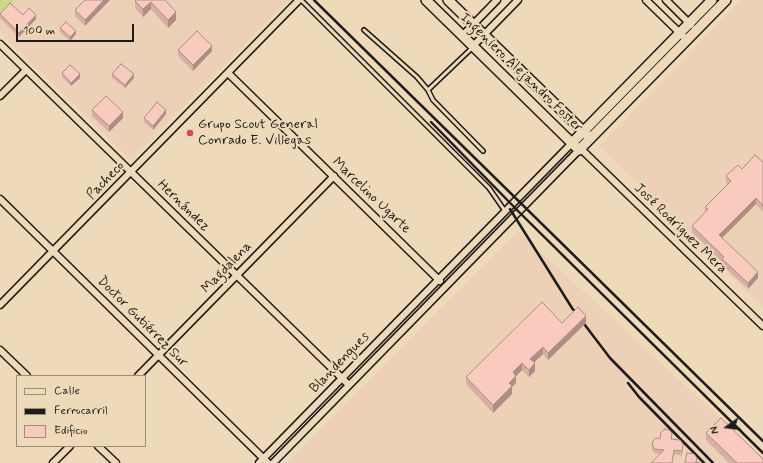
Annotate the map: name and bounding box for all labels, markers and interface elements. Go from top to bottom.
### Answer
street label: Ingeniero Alejandro Foster [456,10,586,136]
scale bar [18,16,136,42]
text: 100 m [23,23,55,39]
place label: Grupo Scout General Conrado E. Villegas [198,117,318,150]
marker: Grupo Scout General Conrado E. Villegas [185,128,195,138]
street label: Marcelino Ugarte [328,154,414,238]
street label: Pacheco [84,158,128,204]
street label: Hernández [153,177,213,235]
street label: José Rodríguez Mera [630,180,730,278]
street label: Magdalena [198,239,256,297]
street label: Doctor Gutiérrez Sur [93,273,191,371]
street label: Blandengues [307,329,373,397]
legend [16,375,146,447]
text: Calle [54,383,80,399]
text: Ferrocarril [54,403,108,419]
north arrow [707,407,747,447]
text: Edificio [54,423,88,439]
text: N [708,425,723,435]

